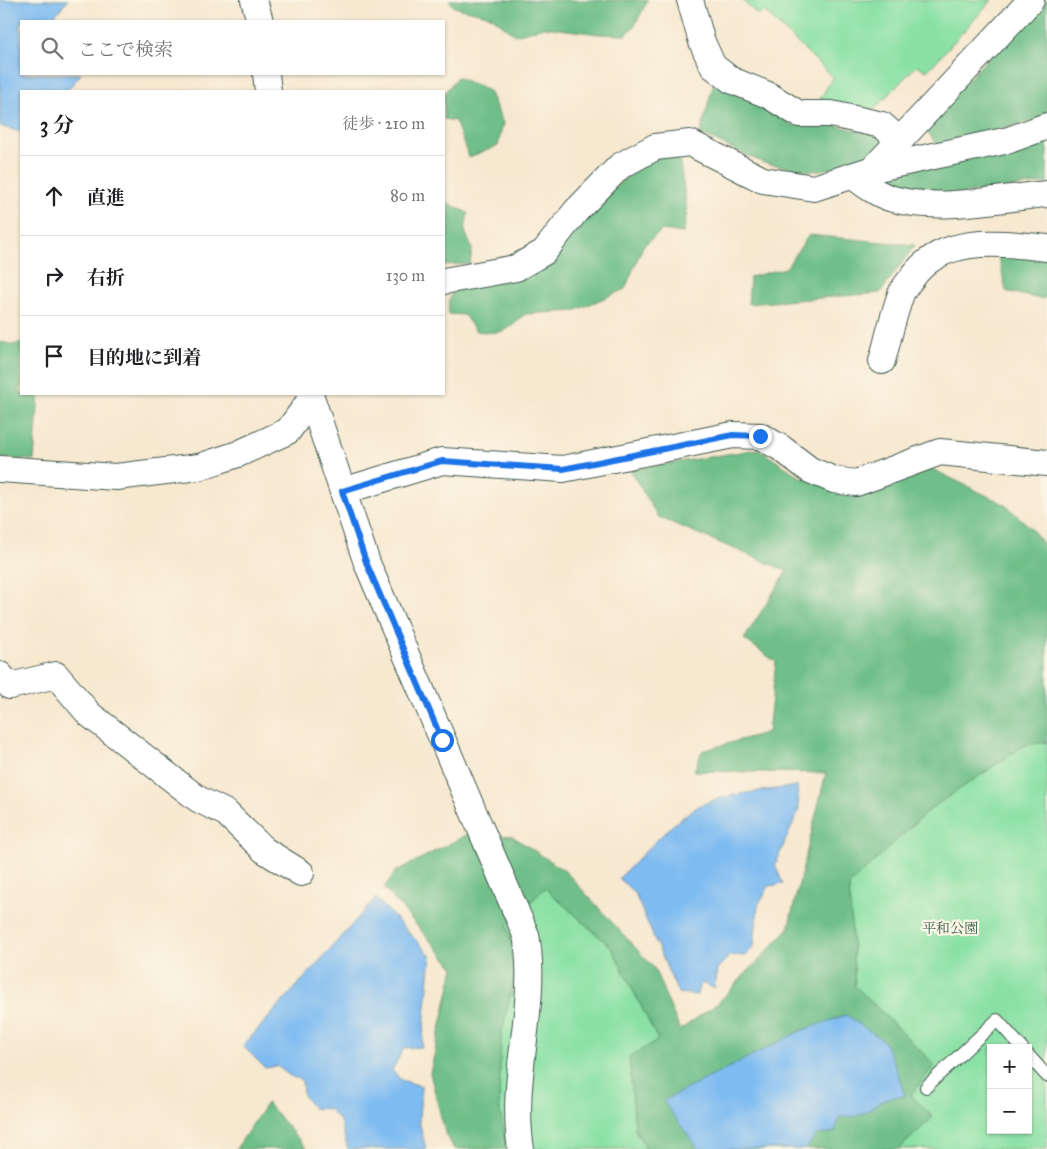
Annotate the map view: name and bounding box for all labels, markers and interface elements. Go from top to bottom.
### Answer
search box [20,20,445,75]
icon: search [38,34,66,62]
text: ここで検索 [78,38,173,61]
text: 3 分 [40,112,74,138]
text: 徒歩 · 210 m [342,114,425,133]
icon: ahead [40,182,68,210]
text: 直進 [87,186,125,209]
text: 80 m [390,186,425,205]
icon: right [40,262,68,290]
text: 右折 [87,266,125,289]
text: 130 m [386,266,425,285]
icon: arrive [40,342,68,370]
text: 目的地に到着 [87,346,201,369]
route end [749,425,772,448]
route start [431,729,454,752]
park label: 平和公園 [922,920,978,937]
map controls [987,1044,1032,1134]
button: + [987,1044,1032,1089]
button: − [987,1089,1032,1134]

